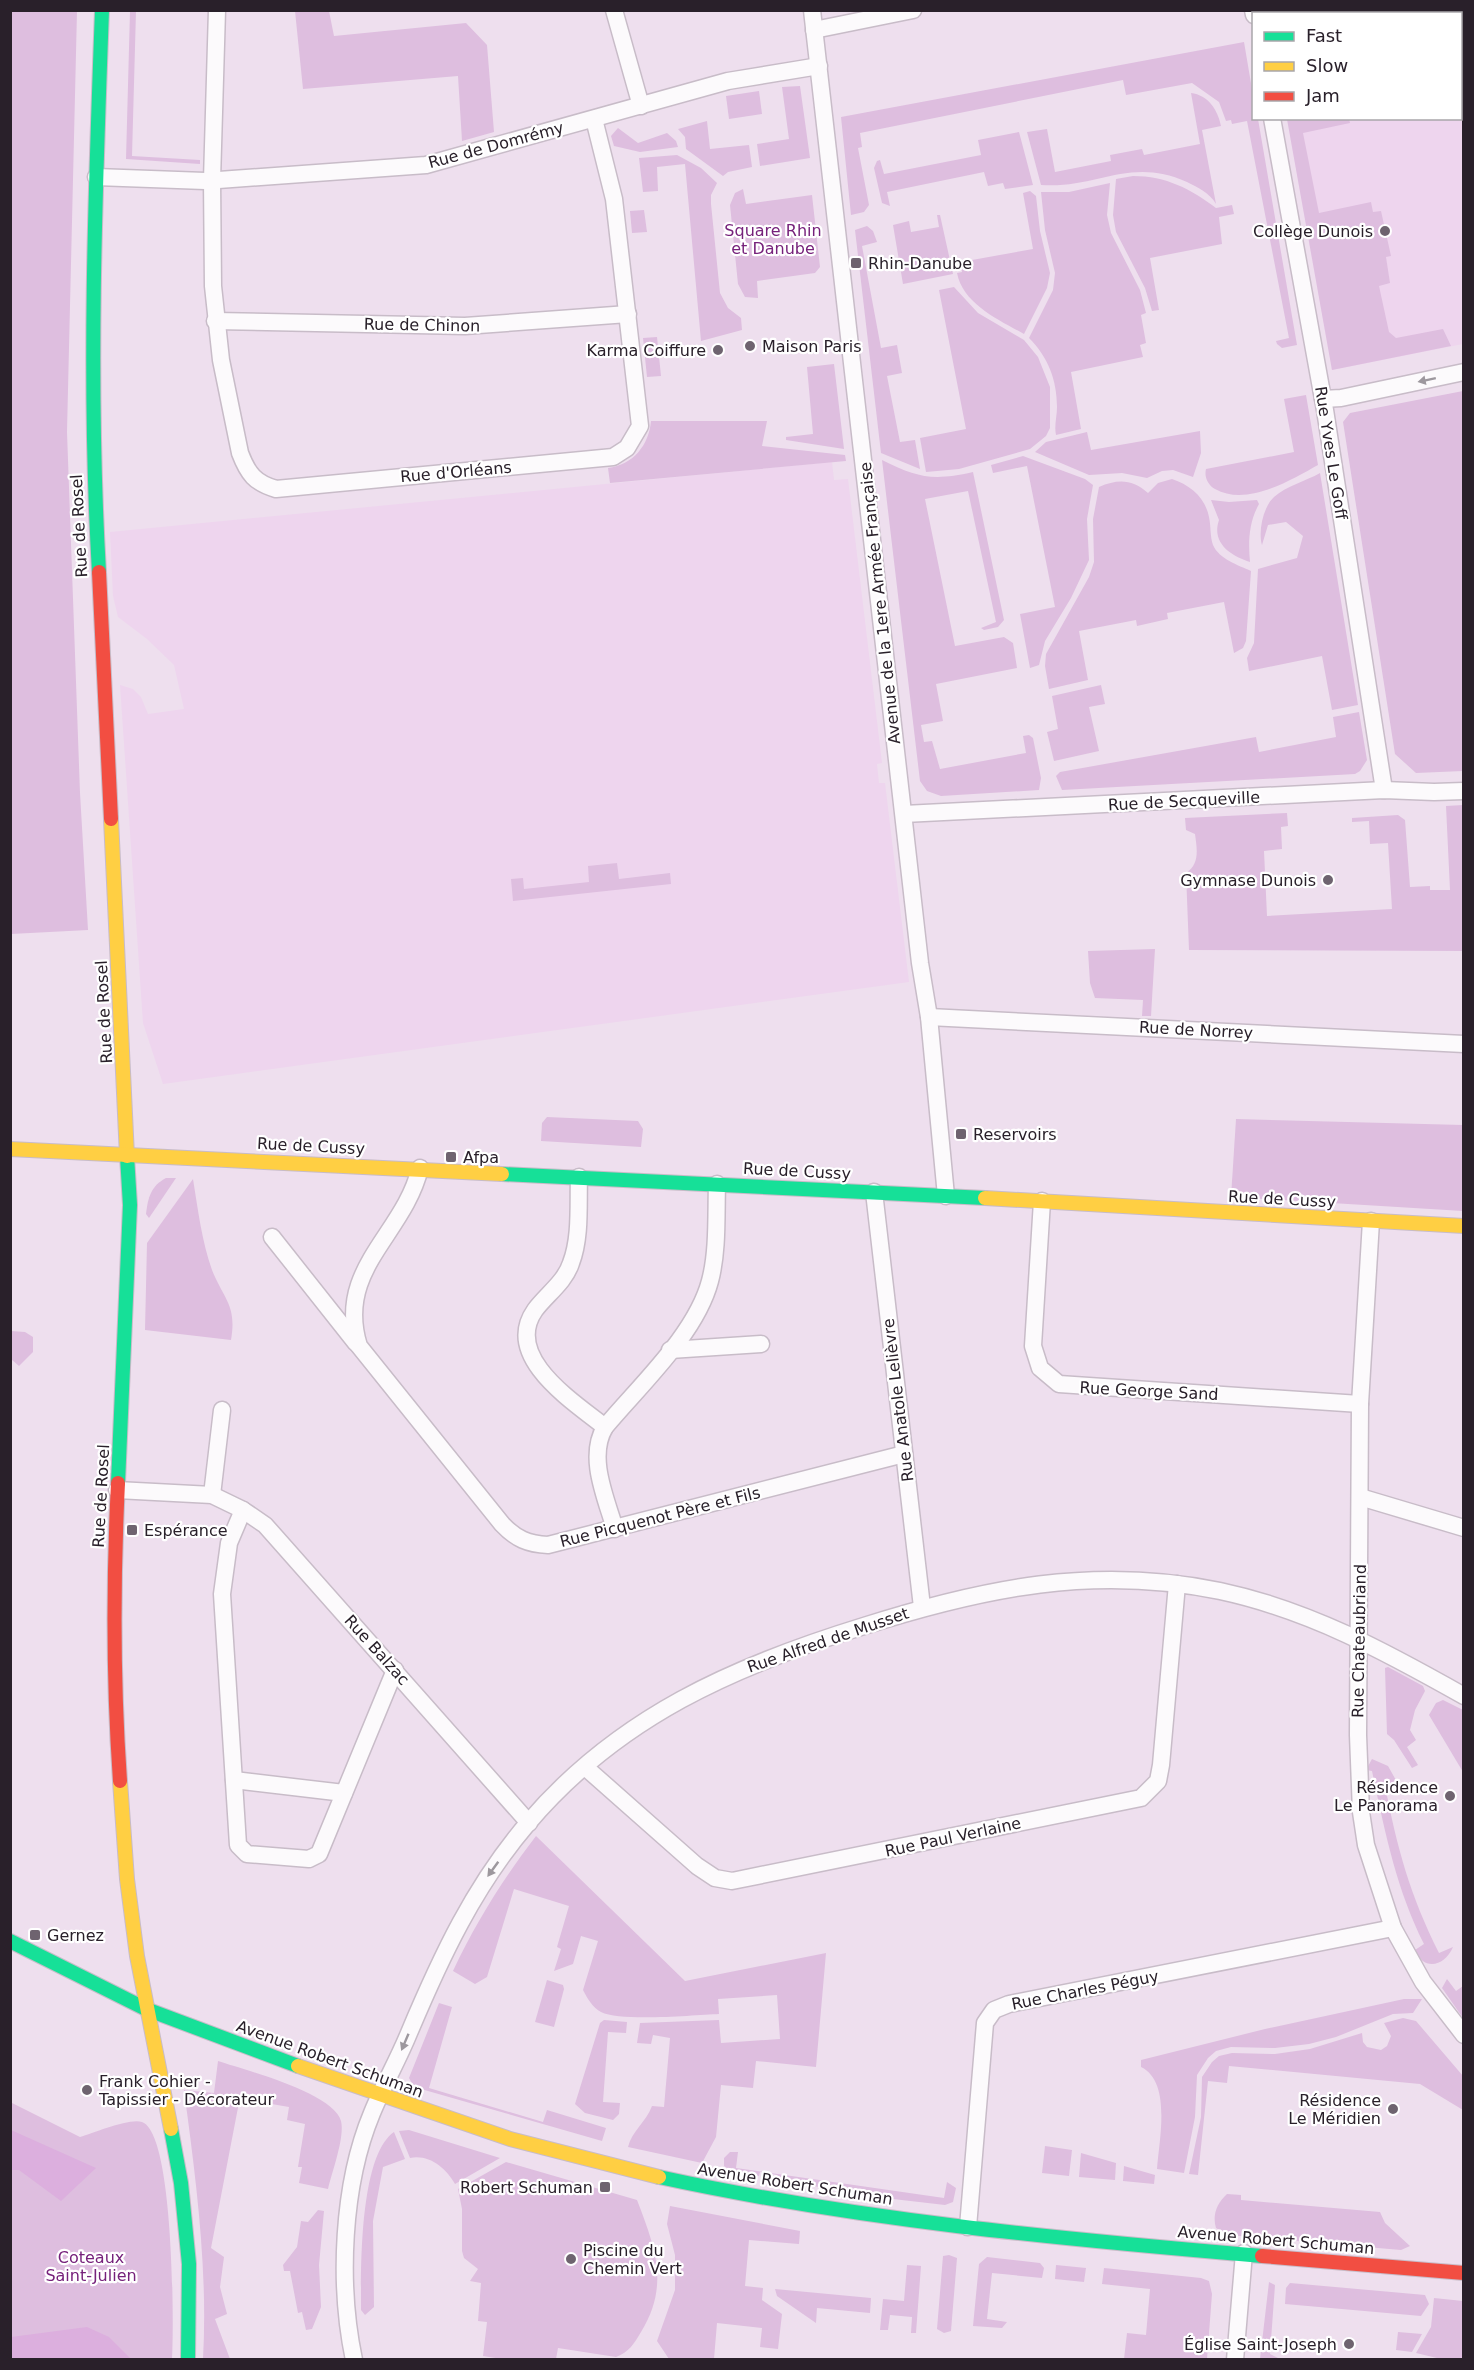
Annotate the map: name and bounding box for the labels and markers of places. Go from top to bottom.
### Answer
place label: Collège Dunois [1253,222,1373,241]
marker: Collège Dunois [1378,224,1392,238]
place label: Rhin-Danube [868,254,972,273]
marker: Rhin-Danube [849,256,863,270]
place label: Maison Paris [762,337,862,356]
marker: Maison Paris [743,339,757,353]
place label: Karma Coiffure [587,341,706,360]
marker: Karma Coiffure [711,343,725,357]
place label: Gymnase Dunois [1180,871,1316,890]
marker: Gymnase Dunois [1321,873,1335,887]
place label: Reservoirs [973,1125,1057,1144]
marker: Reservoirs [954,1127,968,1141]
place label: Afpa [463,1148,499,1167]
marker: Afpa [444,1150,458,1164]
place label: Espérance [144,1521,228,1540]
marker: Espérance [125,1523,139,1537]
place label: Résidence Le Panorama [1334,1778,1438,1815]
marker: Résidence Le Panorama [1443,1789,1457,1803]
place label: Gernez [47,1926,104,1945]
marker: Gernez [28,1928,42,1942]
place label: Frank Cohier - Tapissier - Décorateur [98,2072,274,2109]
marker: Frank Cohier - Tapissier - Décorateur [80,2083,94,2097]
place label: Résidence Le Méridien [1288,2091,1381,2128]
marker: Résidence Le Méridien [1386,2102,1400,2116]
place label: Robert Schuman [460,2178,593,2197]
marker: Robert Schuman [598,2180,612,2194]
place label: Piscine du Chemin Vert [583,2241,682,2278]
marker: Piscine du Chemin Vert [564,2252,578,2266]
place label: Église Saint-Joseph [1184,2335,1337,2354]
marker: Église Saint-Joseph [1342,2337,1356,2351]

